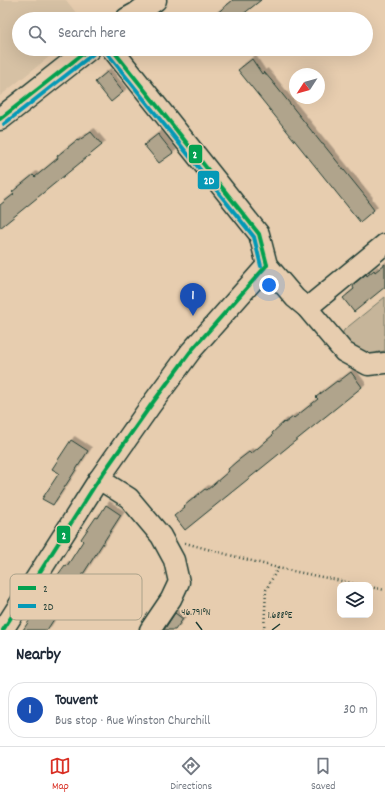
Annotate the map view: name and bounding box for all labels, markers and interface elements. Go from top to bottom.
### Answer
search box [12,12,373,56]
icon: search [26,23,48,45]
text: Search here [58,23,126,45]
north arrow [289,68,325,104]
line badge: 2 [188,144,203,164]
text: 2 [193,148,198,164]
line badge: 2D [197,170,220,190]
text: 2D [204,174,215,190]
your location [259,275,279,295]
pin: 1 [180,283,206,316]
line badge: 2 [56,525,71,544]
text: 2 [62,529,67,545]
legend [10,574,142,620]
text: 2 [43,582,48,598]
map controls [337,582,373,618]
button: layers [337,582,373,618]
text: 2D [43,600,54,616]
text: 46.791°N [181,606,211,620]
text: 1.688°E [268,609,293,623]
text: Nearby [16,644,60,668]
text: Touvent [55,690,98,712]
text: 1 [29,701,31,720]
text: 30 m [343,701,368,720]
text: Bus stop · Rue Winston Churchill [55,712,210,731]
tab: Map [49,755,71,795]
tab: Directions [170,755,212,795]
tab: Saved [311,755,336,795]

